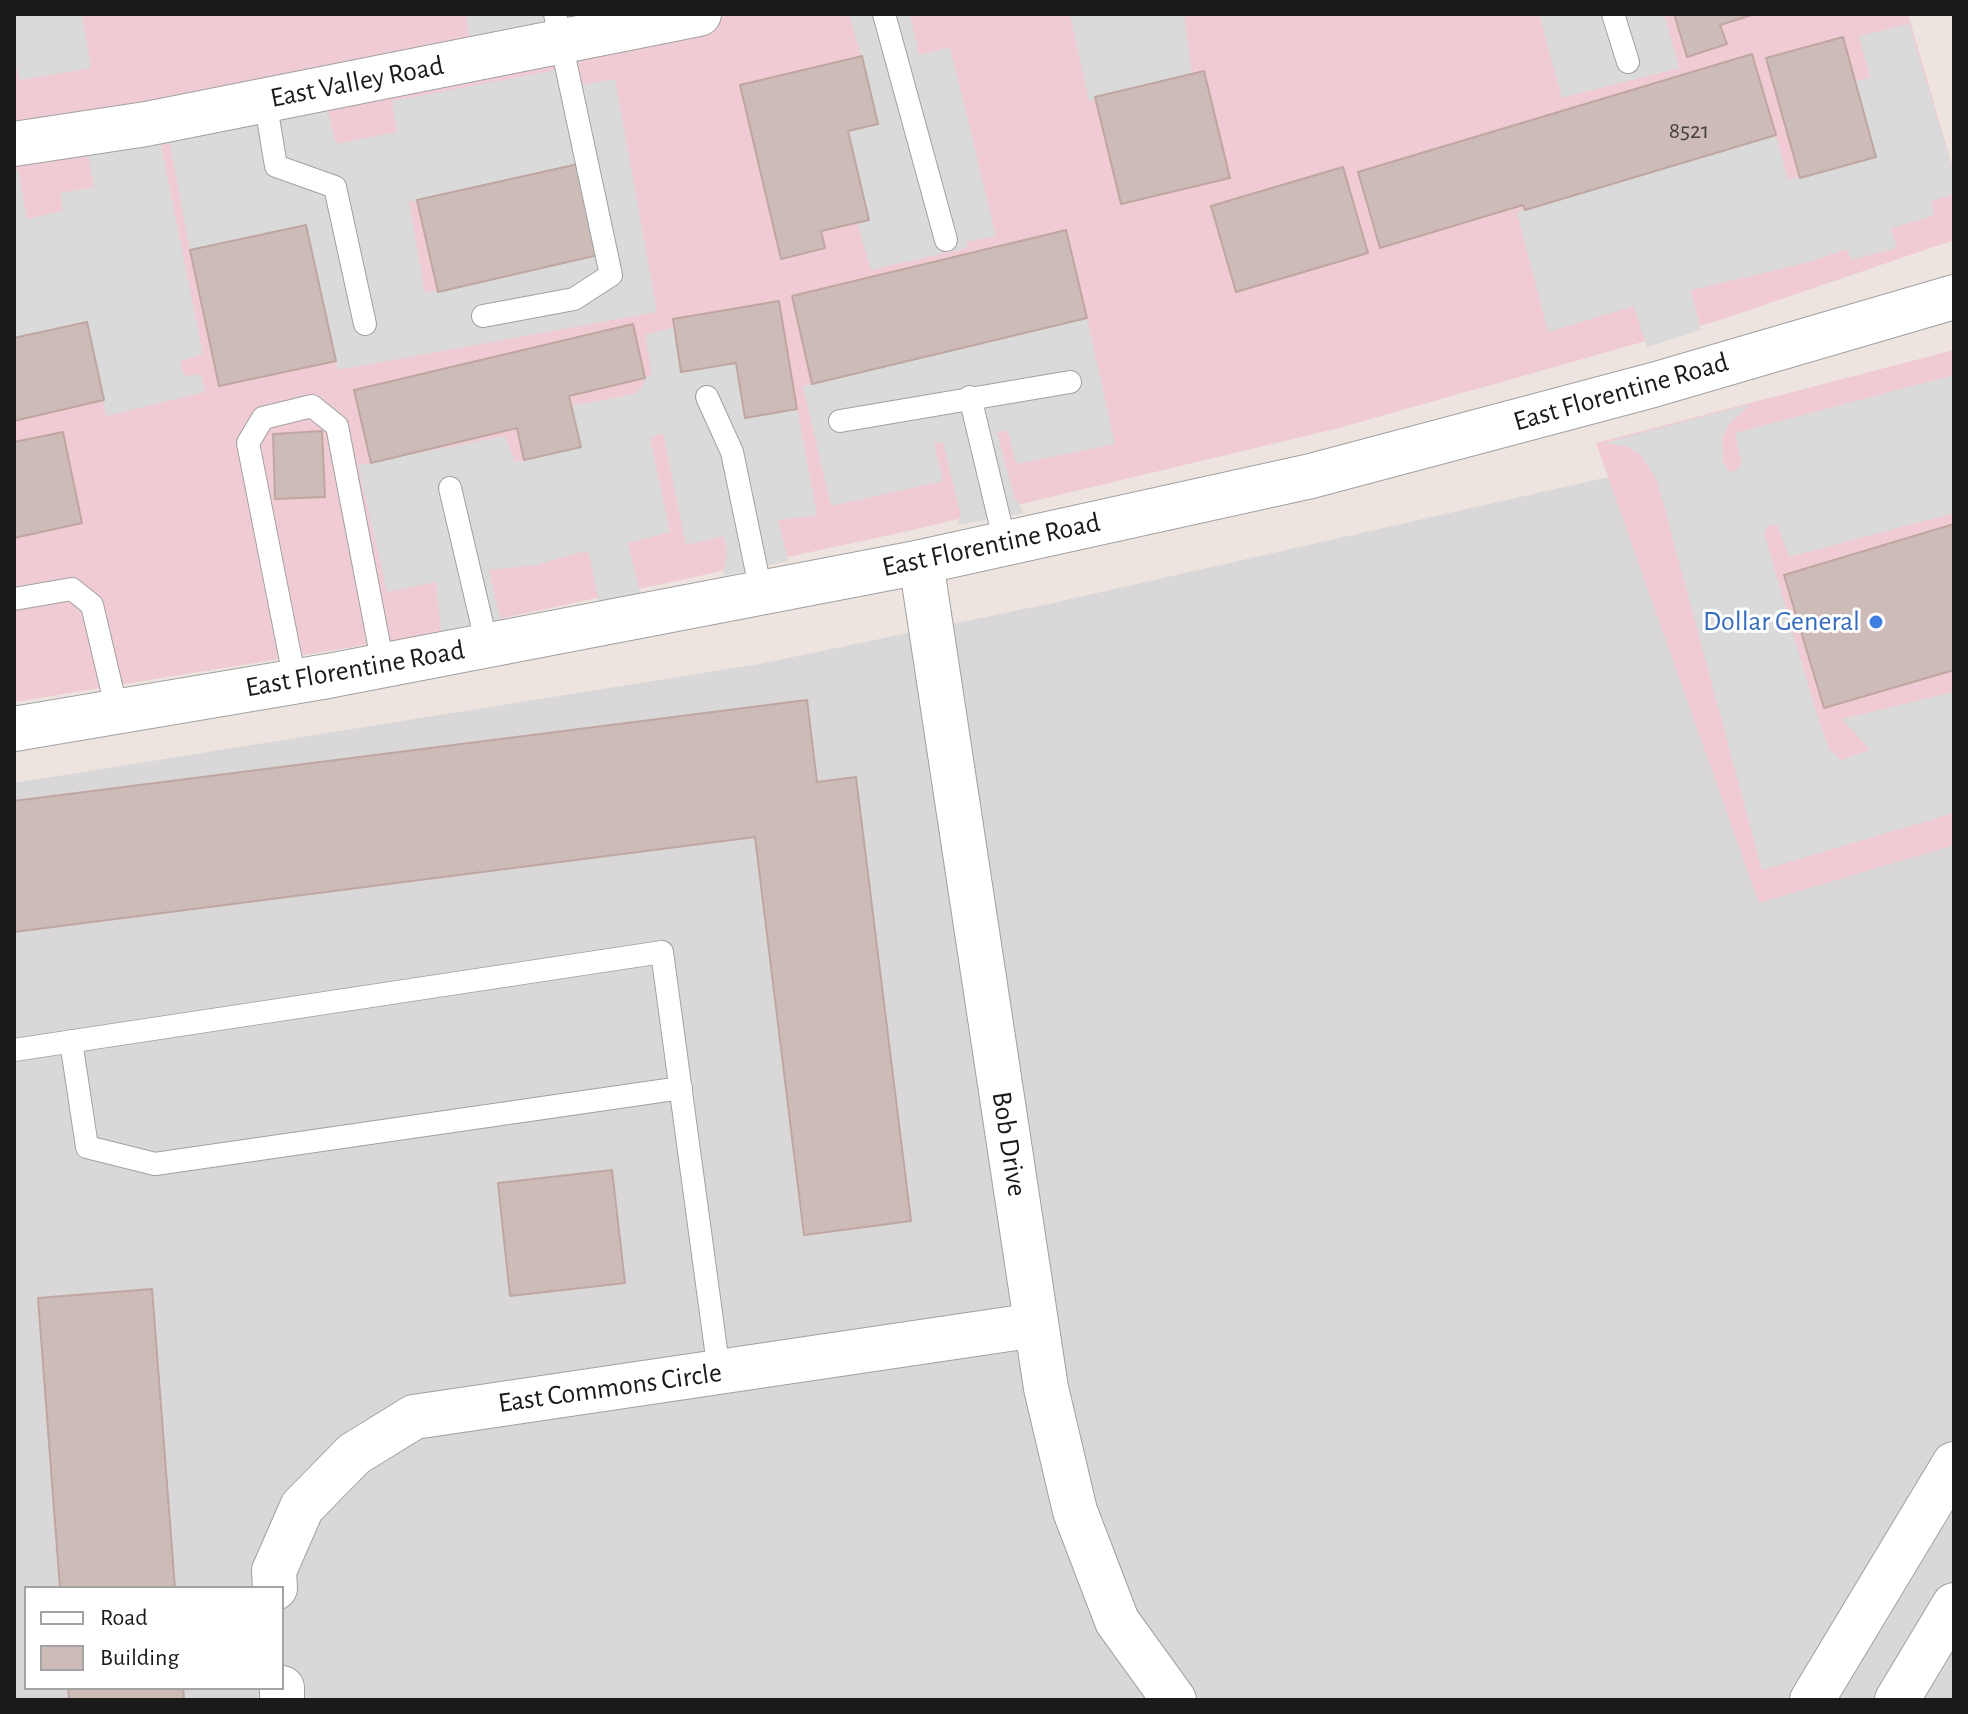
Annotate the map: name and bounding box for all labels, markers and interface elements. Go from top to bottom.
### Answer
street label: East Valley Road [267,49,447,115]
house number: 8521 [1669,117,1709,145]
street label: East Florentine Road [1510,345,1732,439]
street label: East Florentine Road [879,505,1103,585]
place label: Dollar General [1703,605,1860,639]
marker: Dollar General [1867,613,1885,631]
street label: East Florentine Road [243,633,467,705]
street label: Bob Drive [984,1089,1034,1199]
street label: East Commons Circle [496,1356,724,1420]
legend [24,1586,284,1690]
text: Road [100,1606,148,1630]
text: Building [100,1646,179,1670]

